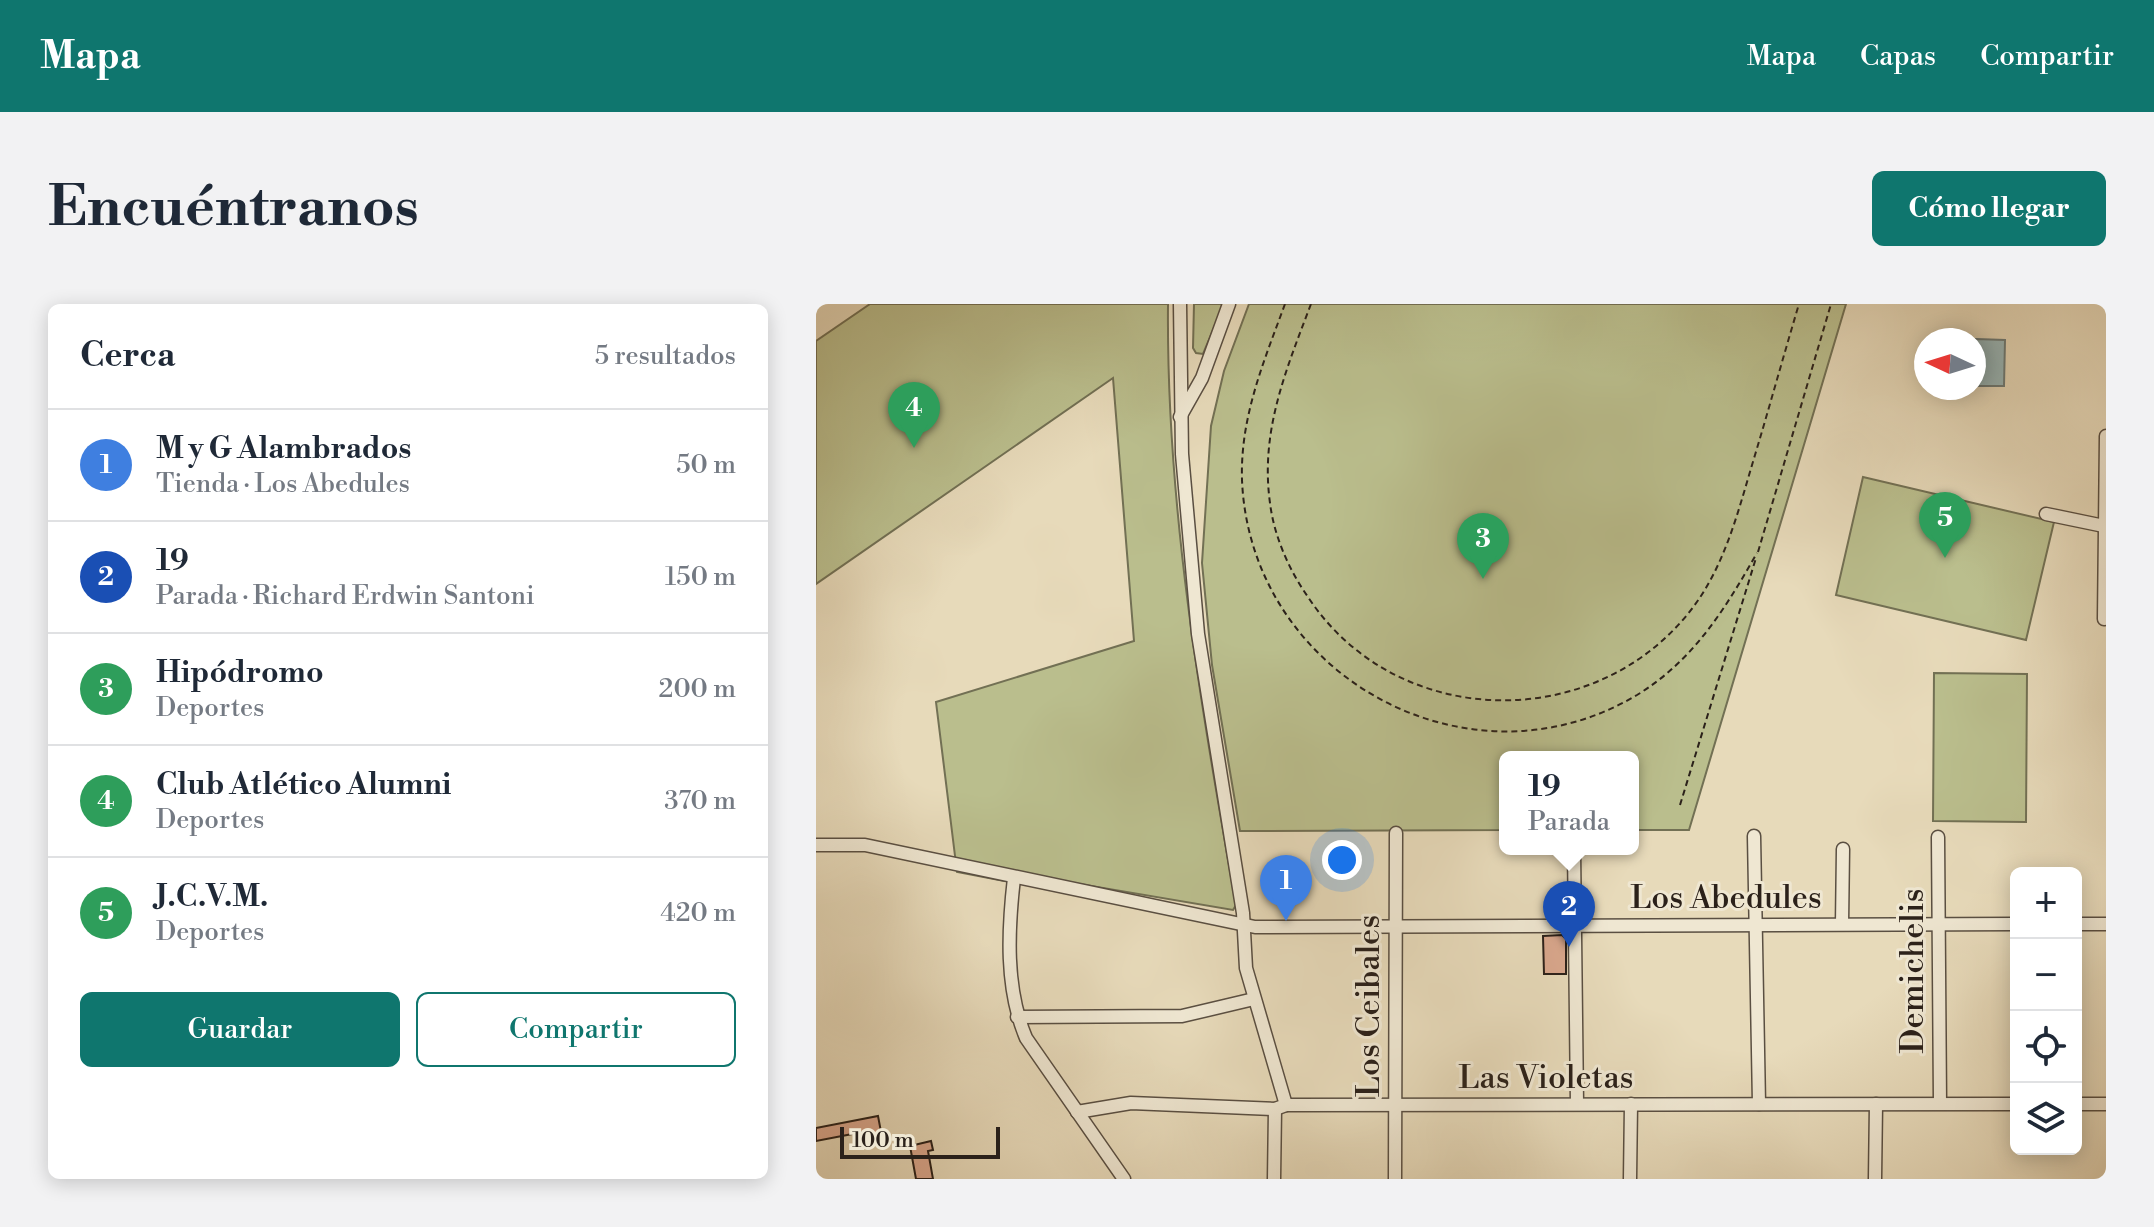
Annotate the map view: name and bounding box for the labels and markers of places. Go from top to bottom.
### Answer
pin: 4 [888,382,940,448]
pin: 5 [1919,492,1971,558]
pin: 3 [1457,513,1509,579]
pin: 1 [1260,855,1312,921]
pin: 2 [1543,881,1595,947]

